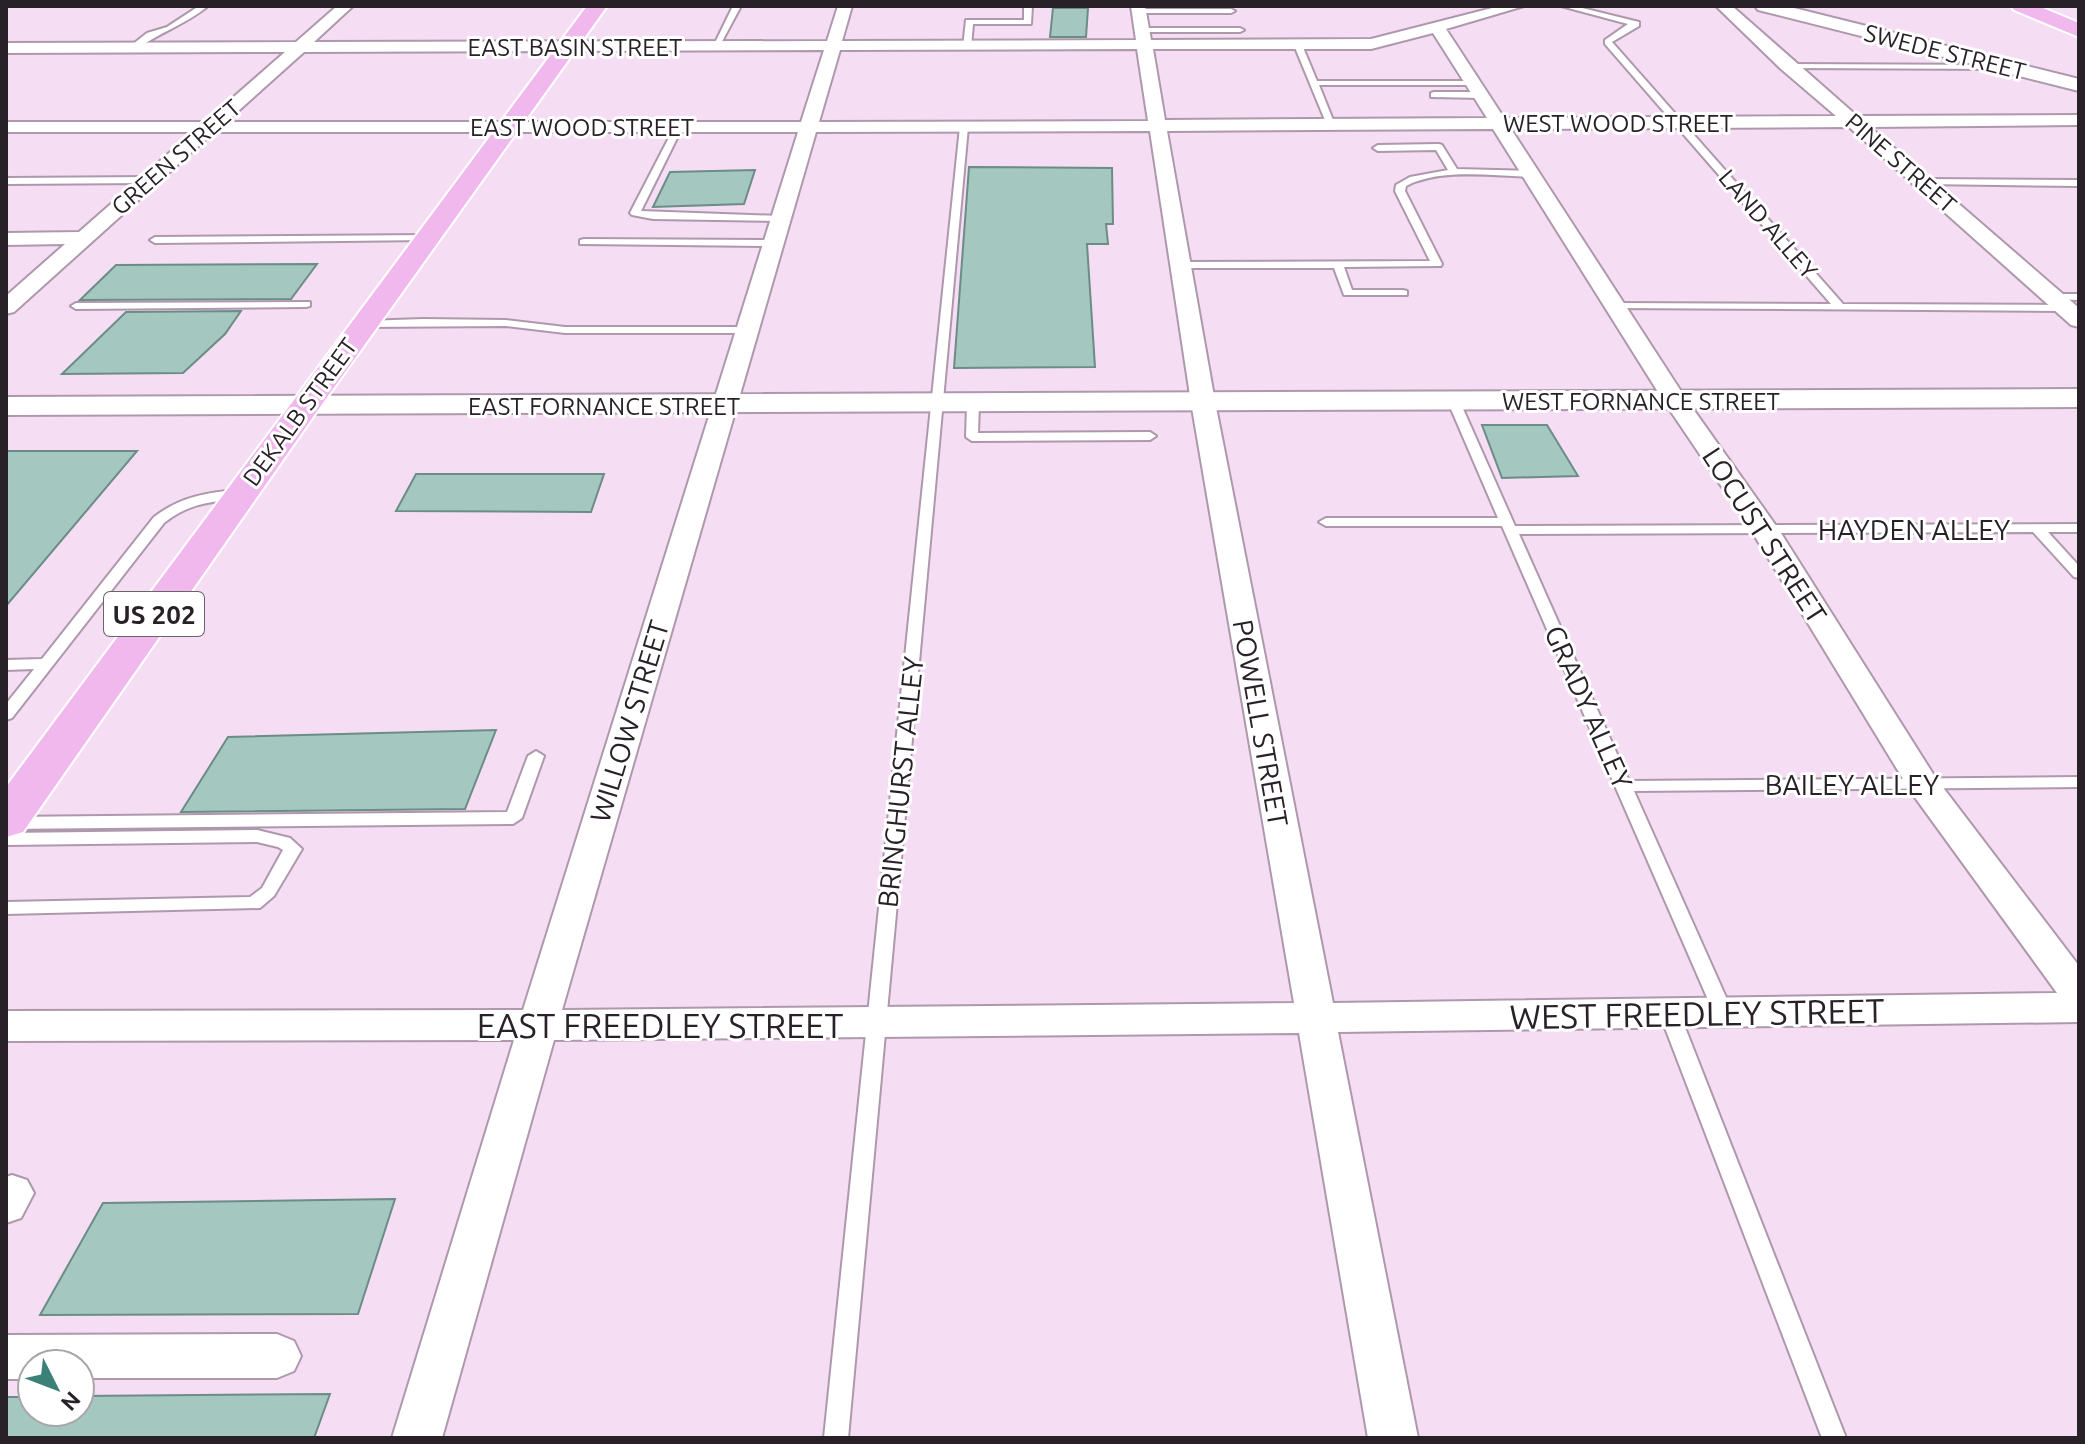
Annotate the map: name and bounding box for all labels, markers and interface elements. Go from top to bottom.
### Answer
street label: SWEDE STREET [1862,19,2028,85]
street label: EAST BASIN STREET [468,34,682,61]
street label: GREEN STREET [106,94,246,220]
street label: PINE STREET [1840,108,1962,218]
street label: WEST WOOD STREET [1503,110,1733,137]
street label: EAST WOOD STREET [470,114,694,141]
street label: LAND ALLEY [1713,164,1823,284]
street label: DEKALB STREET [238,333,362,491]
street label: WEST FORNANCE STREET [1502,388,1780,415]
street label: EAST FORNANCE STREET [468,393,740,420]
street label: LOCUST STREET [1697,442,1833,629]
street label: HAYDEN ALLEY [1818,514,2010,545]
road number: US 202 [104,592,204,636]
street label: WILLOW STREET [584,616,675,826]
street label: POWELL STREET [1228,617,1295,829]
street label: GRADY ALLEY [1539,621,1639,793]
street label: BRINGHURST ALLEY [871,655,929,909]
street label: BAILEY ALLEY [1765,769,1939,800]
street label: WEST FREEDLEY STREET [1509,991,1885,1035]
street label: EAST FREEDLEY STREET [477,1006,843,1044]
north arrow [16,1348,96,1428]
text: N [56,1387,86,1416]

